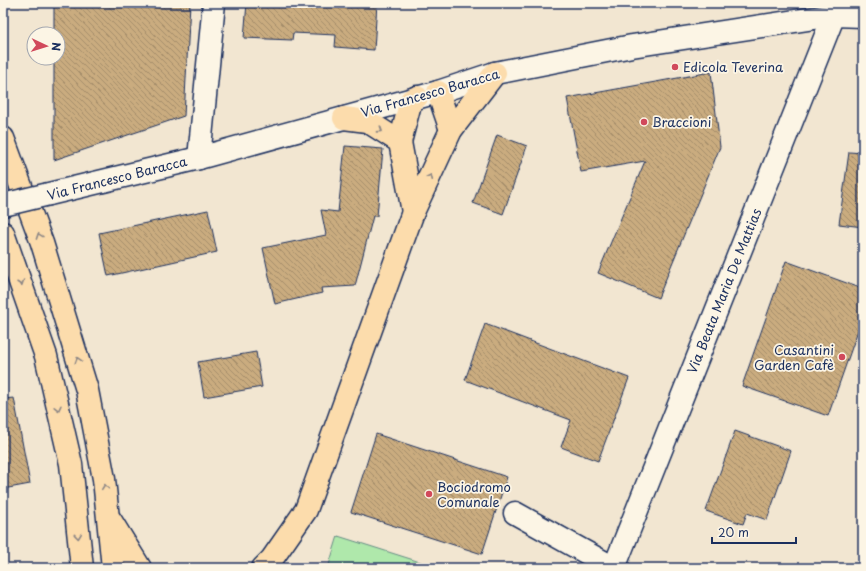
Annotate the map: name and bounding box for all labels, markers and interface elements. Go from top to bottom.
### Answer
north arrow [26,26,66,66]
text: N [48,42,65,52]
place label: Edicola Teverina [683,57,784,76]
marker: Edicola Teverina [670,62,680,72]
street label: Via Francesco Baracca [358,63,502,121]
place label: Braccioni [652,112,711,131]
marker: Braccioni [639,117,649,127]
one-way arrow [376,125,383,132]
street label: Via Francesco Baracca [45,151,190,204]
one-way arrow [425,173,433,181]
street label: Via Beata Maria De Mattias [682,205,765,376]
one-way arrow [36,233,44,240]
one-way arrow [16,279,25,286]
place label: Casantini Garden Cafè [754,340,834,374]
marker: Casantini Garden Cafè [837,352,847,362]
one-way arrow [74,357,83,364]
one-way arrow [53,405,61,411]
place label: Bociodromo Comunale [437,477,511,511]
one-way arrow [101,484,110,490]
marker: Bociodromo Comunale [424,489,434,499]
scale bar [712,519,796,545]
text: 20 m [718,523,749,541]
one-way arrow [74,533,83,539]

